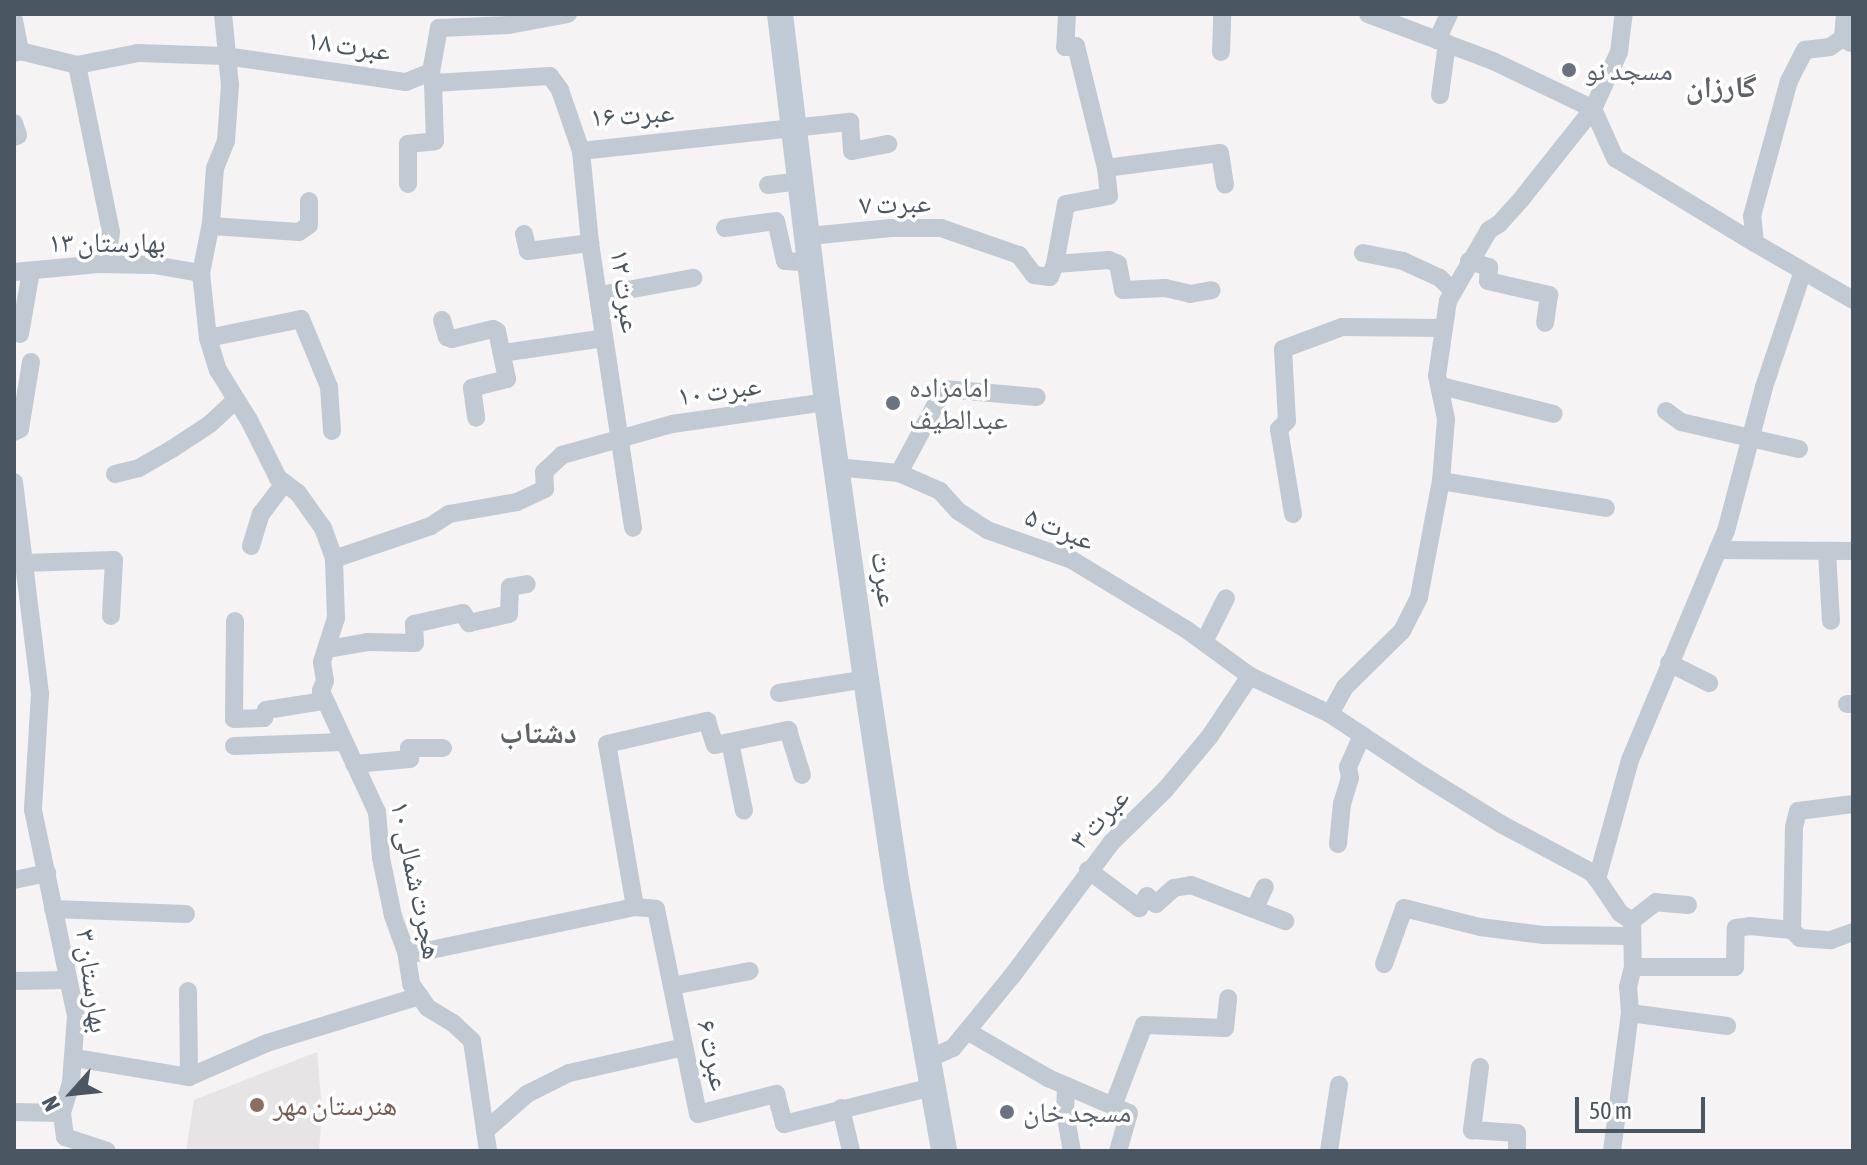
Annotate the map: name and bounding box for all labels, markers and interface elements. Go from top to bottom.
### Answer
street label: عبرت ۱۸ [305,23,393,67]
place label: مسجد نو [1585,53,1673,87]
marker: مسجد نو [1560,61,1578,79]
district label: گارزان [1685,68,1757,104]
street label: عبرت ۱۶ [589,94,675,134]
street label: عبرت ۷ [859,185,931,221]
street label: بهارستان ۱۳ [48,225,166,259]
street label: عبرت ۱۲ [604,247,648,335]
street label: عبرت ۱۰ [675,368,763,412]
place label: امامزاده عبدالطیف [909,370,1008,436]
marker: امامزاده عبدالطیف [884,394,902,412]
street label: عبرت ۵ [1020,499,1100,557]
street label: عبرت [865,549,905,609]
district label: دشتاب [499,714,577,750]
street label: عبرت ۳ [1062,780,1136,856]
street label: هجرت شمالی ۱۰ [384,798,450,962]
street label: بهارستان ۳ [69,927,117,1035]
street label: عبرت ۶ [690,1016,738,1094]
north arrow [32,1053,112,1133]
scale bar [1579,1081,1709,1131]
place label: هنرستان مهر [273,1088,397,1122]
text: N [36,1092,65,1116]
place label: مسجد خان [1023,1095,1131,1129]
marker: هنرستان مهر [248,1096,266,1114]
text: 50 m [1589,1097,1632,1124]
marker: مسجد خان [998,1103,1016,1121]

